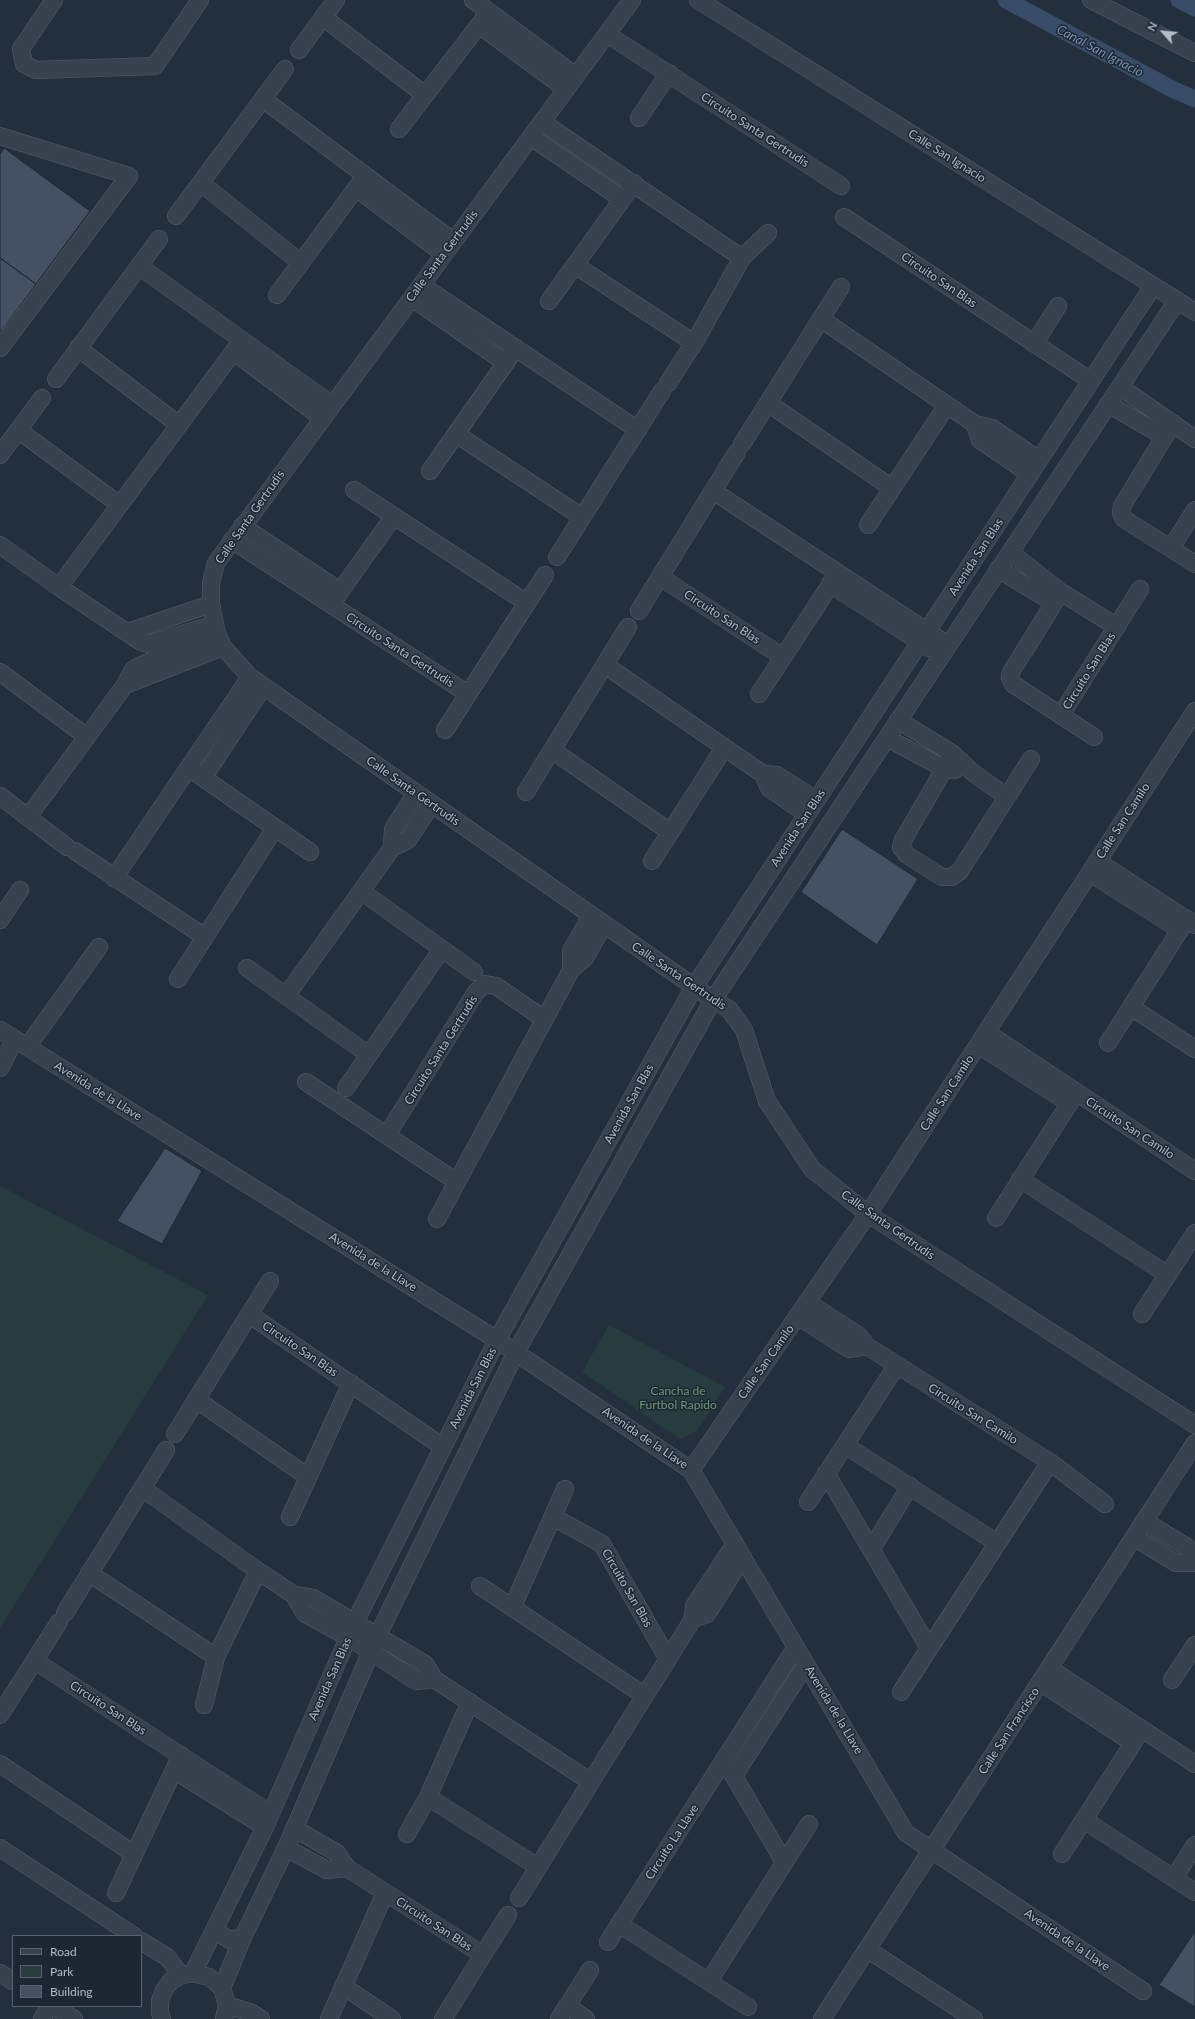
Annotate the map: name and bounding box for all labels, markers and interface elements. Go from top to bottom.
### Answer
north arrow [1143,12,1183,52]
text: N [1144,20,1160,33]
water label: Canal San Ignacio [1054,22,1146,80]
street label: Circuito Santa Gertrudis [698,90,812,170]
street label: Calle San Ignacio [906,126,988,186]
street label: Calle Santa Gertrudis [403,207,481,305]
street label: Circuito San Blas [898,249,980,311]
street label: Calle Santa Gertrudis [212,467,288,567]
street label: Avenida San Blas [946,516,1006,598]
street label: Circuito San Blas [681,587,763,647]
street label: Circuito Santa Gertrudis [343,610,457,690]
street label: Circuito San Blas [1060,630,1118,712]
street label: Calle Santa Gertrudis [363,753,463,829]
street label: Calle San Camilo [1093,780,1153,862]
street label: Avenida San Blas [768,787,828,869]
street label: Calle Santa Gertrudis [629,939,729,1013]
street label: Circuito Santa Gertrudis [401,993,481,1107]
street label: Calle San Camilo [917,1052,977,1134]
street label: Avenida de la Llave [52,1058,144,1124]
street label: Avenida San Blas [601,1062,657,1146]
street label: Circuito San Camilo [1083,1094,1177,1162]
street label: Calle Santa Gertrudis [838,1187,938,1263]
street label: Avenida de la Llave [327,1229,419,1295]
street label: Circuito San Blas [259,1318,341,1380]
street label: Calle San Camilo [735,1322,797,1402]
street label: Avenida San Blas [446,1345,500,1431]
street label: Circuito San Camilo [926,1381,1020,1447]
park label: Cancha de Furtbol Rapido [639,1384,717,1412]
street label: Avenida de la Llave [599,1404,691,1472]
street label: Circuito San Blas [599,1546,655,1630]
street label: Avenida San Blas [305,1635,355,1723]
street label: Avenida de la Llave [802,1663,866,1757]
street label: Circuito San Blas [67,1678,149,1738]
street label: Calle San Francisco [976,1685,1042,1777]
street label: Circuito La Llave [642,1802,702,1882]
street label: Circuito San Blas [393,1894,475,1954]
street label: Avenida de la Llave [1021,1906,1113,1974]
legend [12,1935,142,2007]
text: Road [50,1944,77,1959]
text: Park [50,1964,73,1979]
text: Building [50,1984,93,1999]

